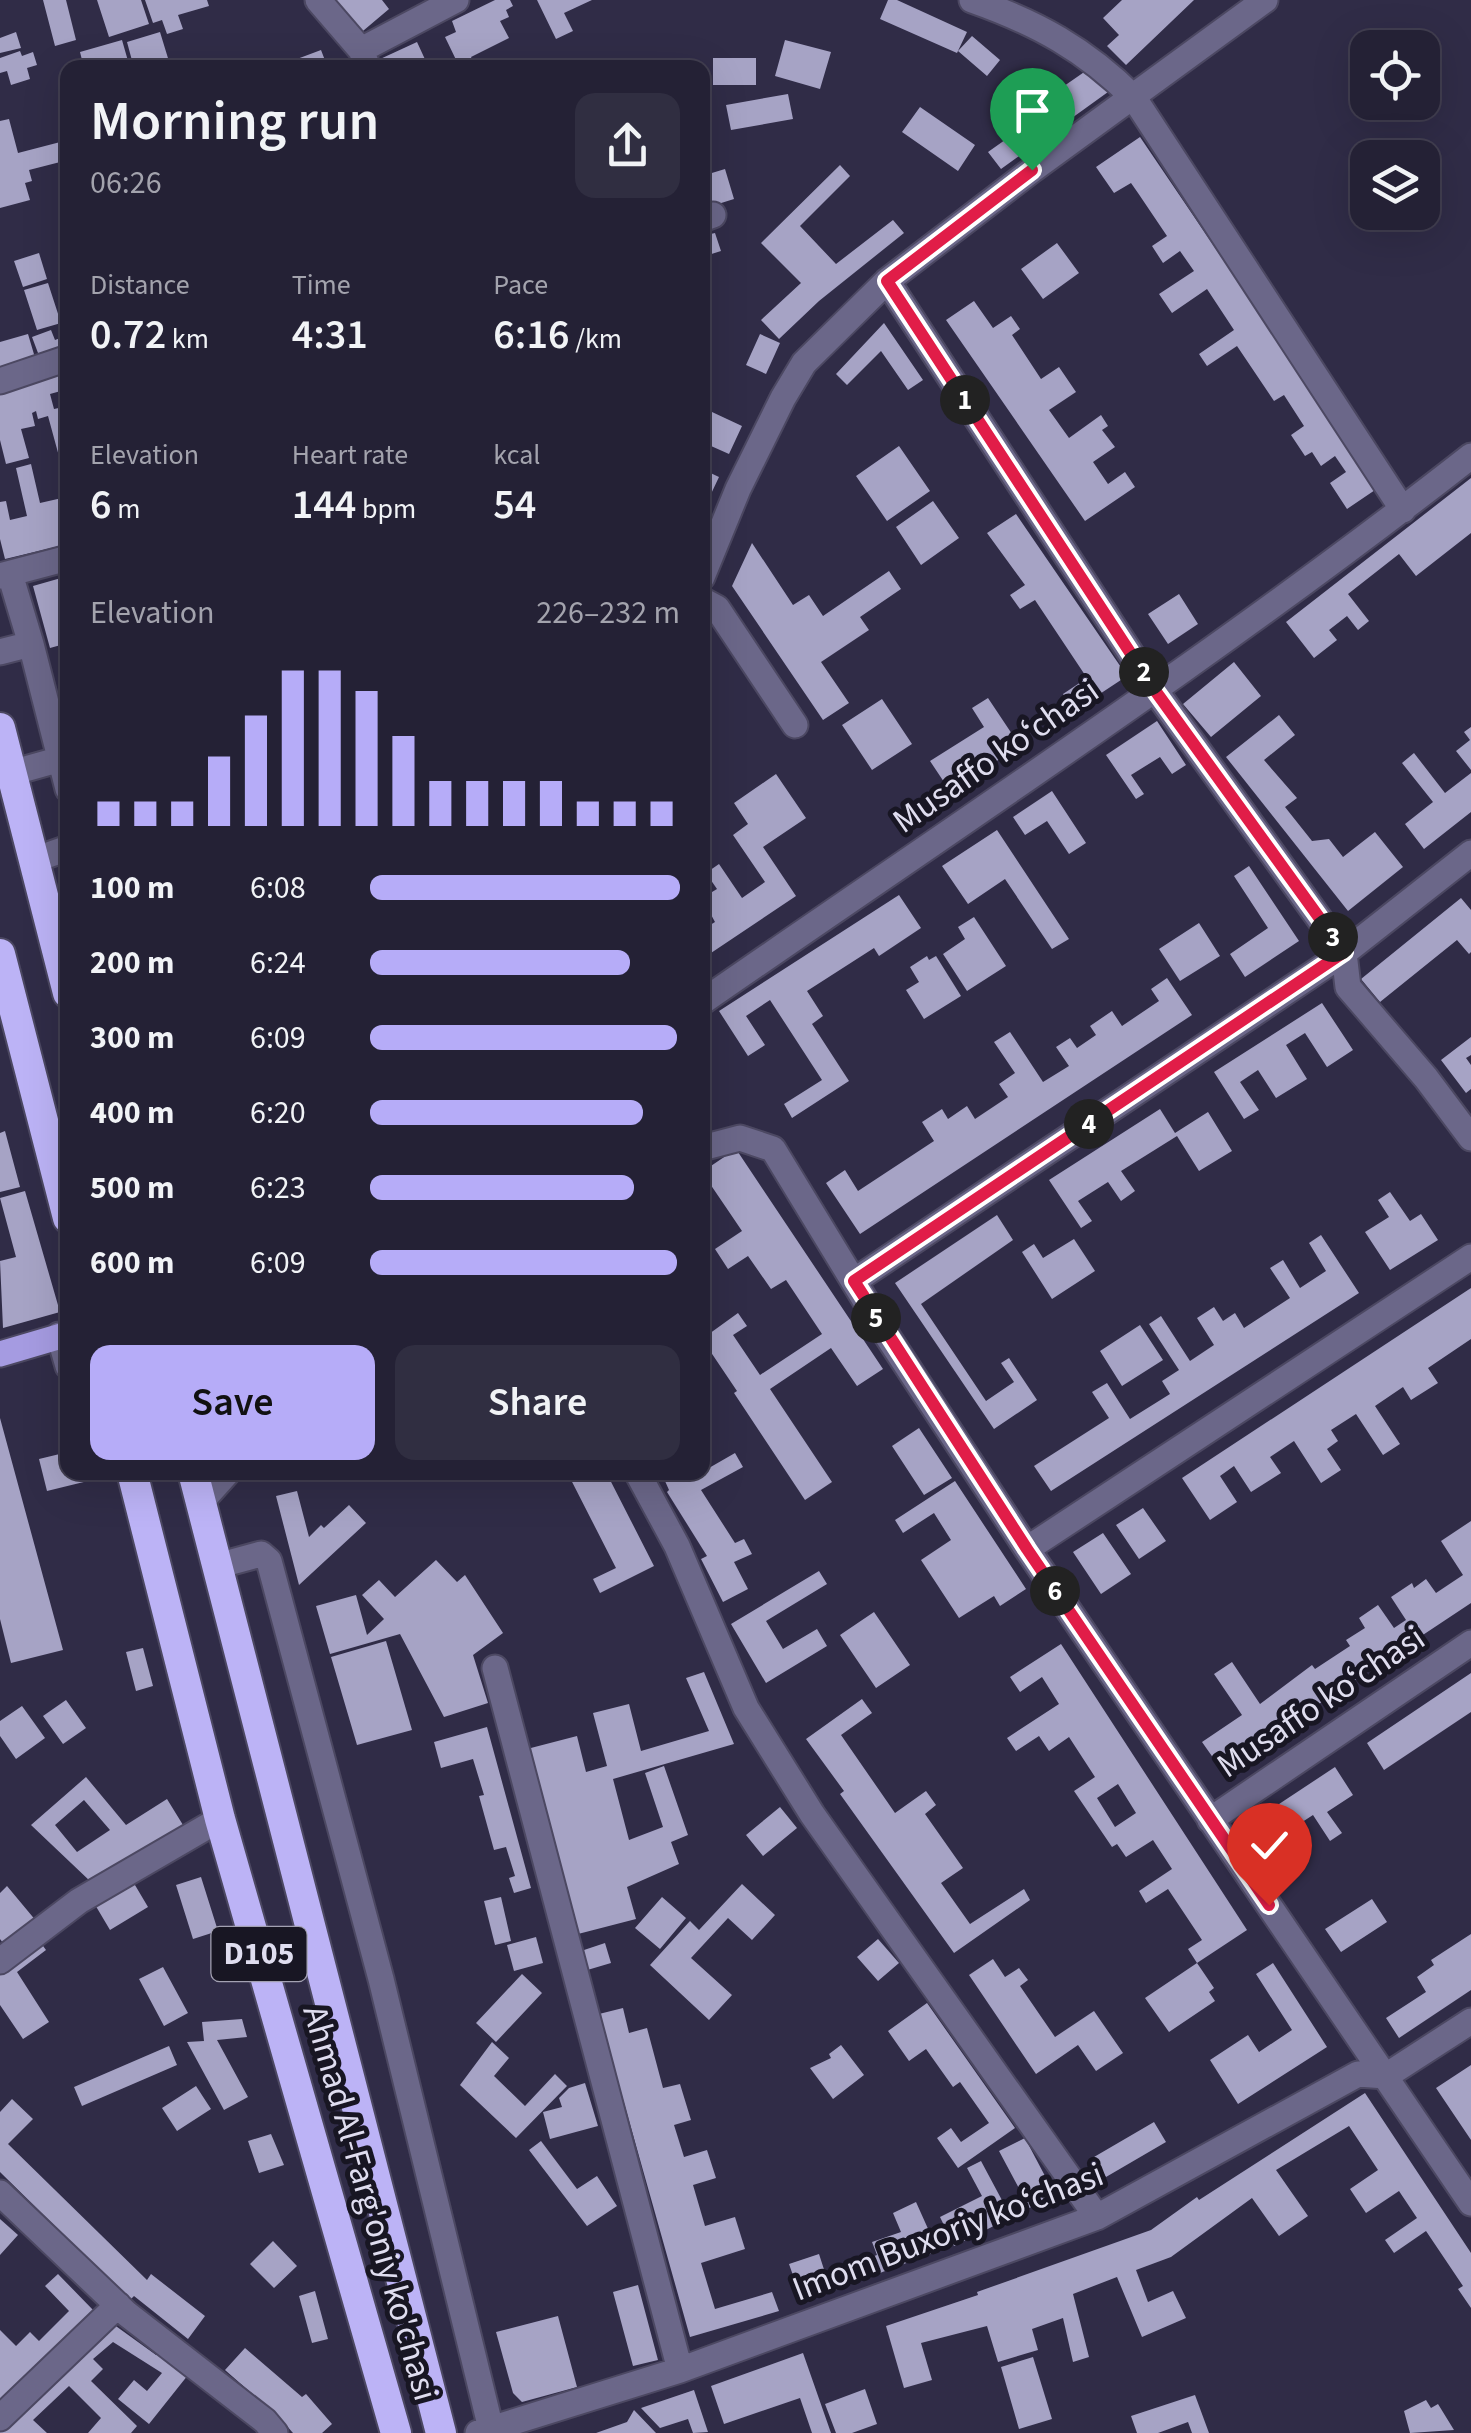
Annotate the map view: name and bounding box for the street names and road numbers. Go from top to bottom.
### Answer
street label: Musaffo koʻchasi [883,666,1109,846]
street label: Musaffo koʻchasi [1207,1614,1435,1790]
road number: D105 [212,1927,306,1981]
street label: Ahmad Al-Farg'oniy ko'chasi [290,1999,450,2407]
street label: Imom Buxoriy koʻchasi [785,2150,1111,2314]

